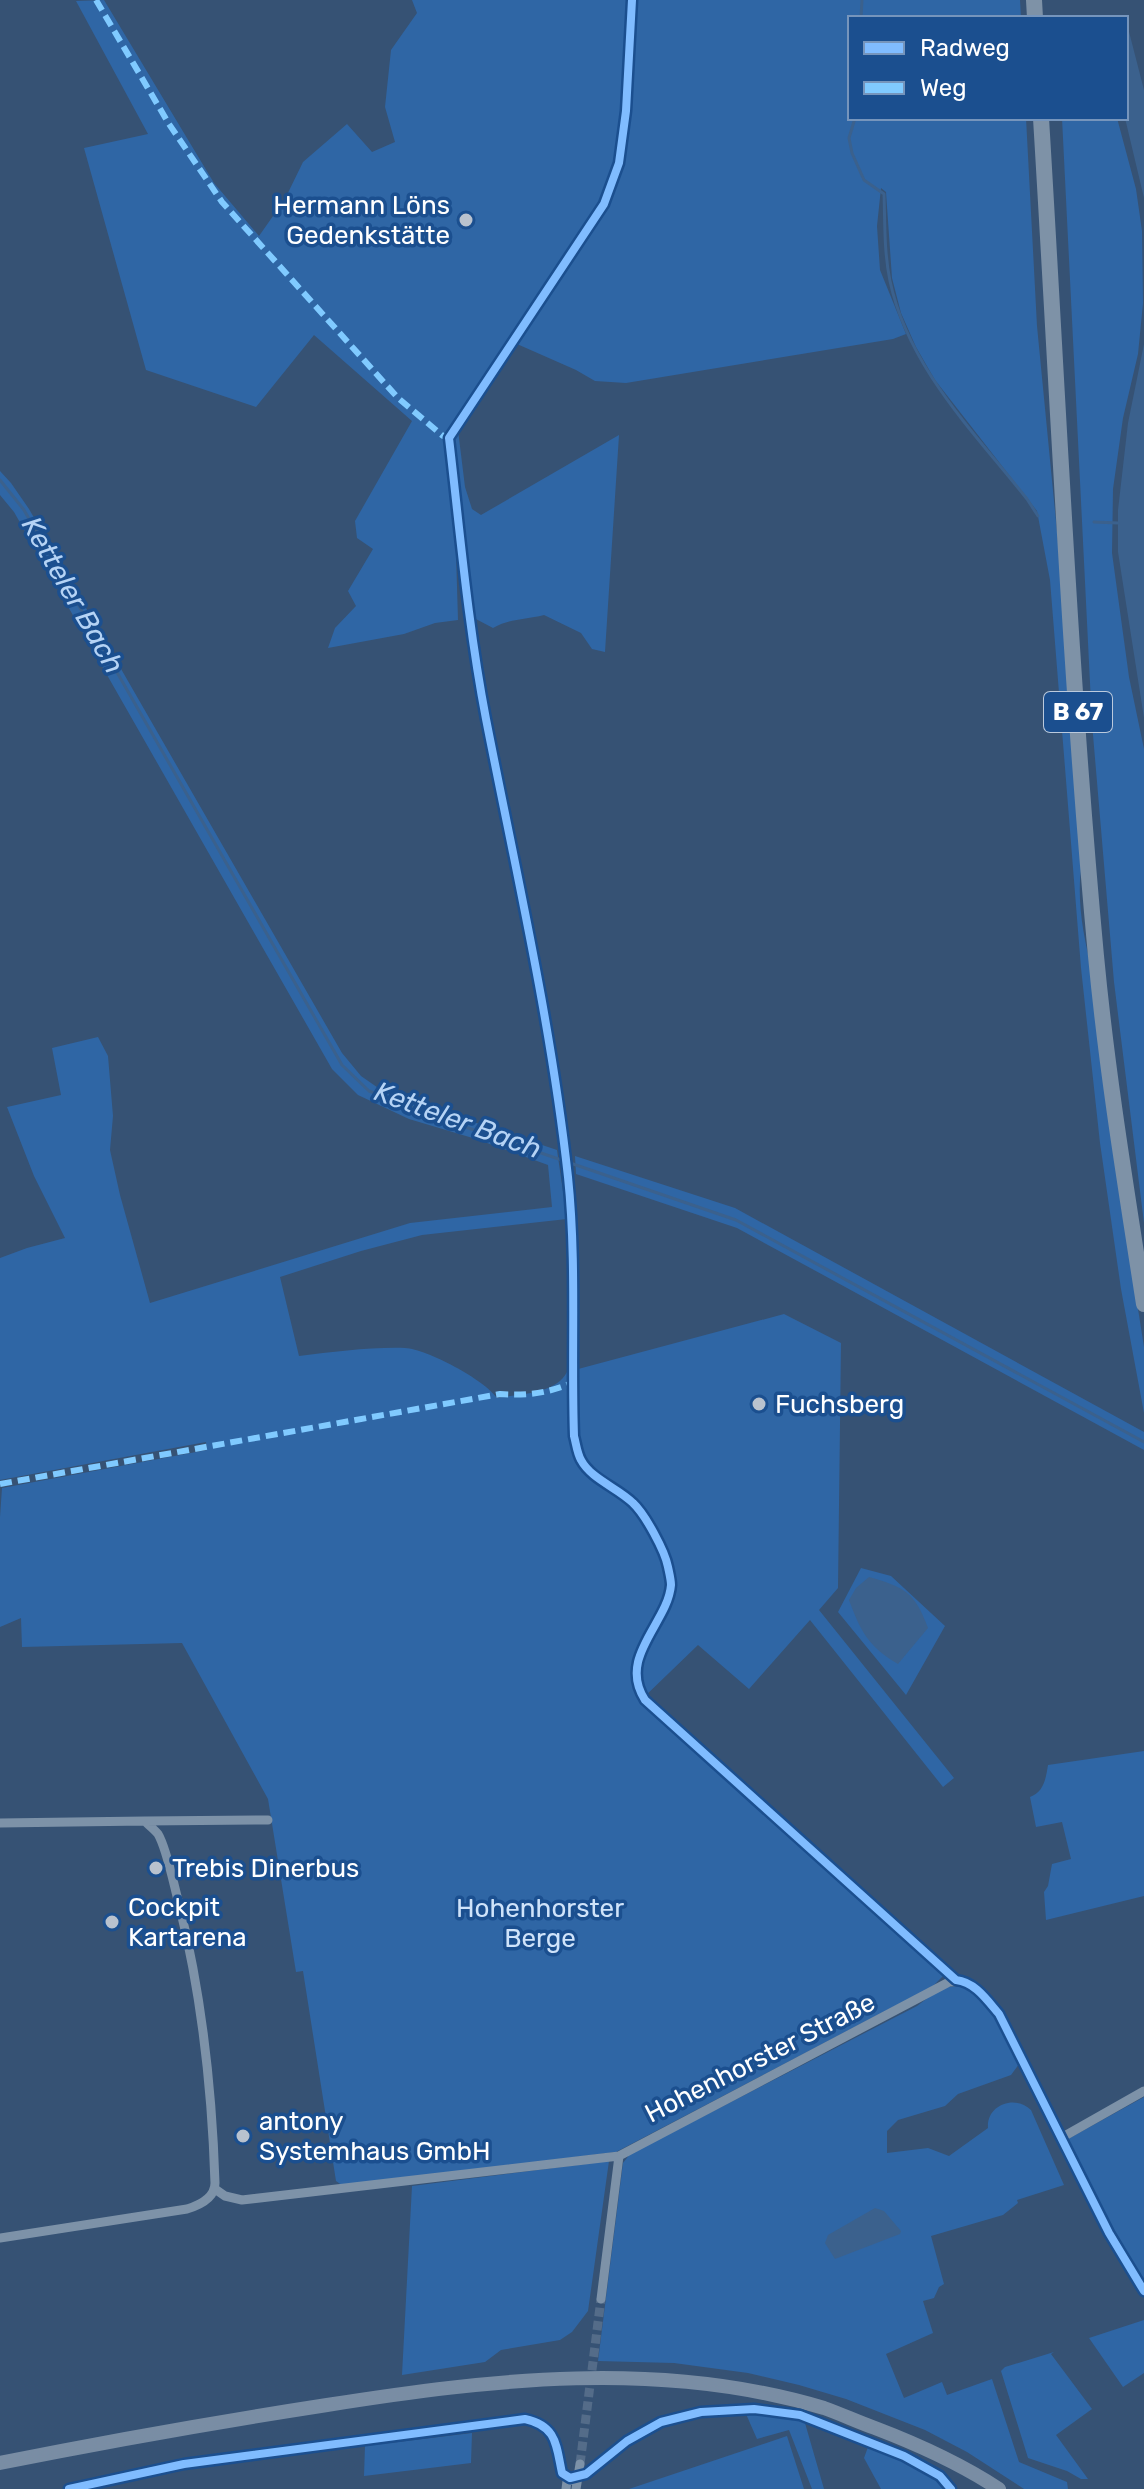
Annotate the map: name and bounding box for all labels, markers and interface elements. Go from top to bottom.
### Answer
legend [848,16,1128,120]
text: Radweg [920,34,1010,62]
text: Weg [920,74,967,102]
place label: Hermann Löns Gedenkstätte [273,190,450,251]
marker: Hermann Löns Gedenkstätte [457,211,475,229]
water label: Ketteler Bach [15,511,131,679]
road number: B 67 [1044,692,1112,732]
water label: Ketteler Bach [370,1075,546,1165]
place label: Fuchsberg [775,1389,904,1420]
marker: Fuchsberg [750,1395,768,1413]
place label: Trebis Dinerbus [172,1853,359,1884]
marker: Trebis Dinerbus [147,1859,165,1877]
place label: Cockpit Kartarena [128,1892,247,1953]
park label: Hohenhorster Berge [456,1893,624,1954]
marker: Cockpit Kartarena [103,1913,121,1931]
street label: Hohenhorster Straße [640,1987,880,2129]
place label: antony Systemhaus GmbH [259,2106,491,2167]
marker: antony Systemhaus GmbH [234,2127,252,2145]

